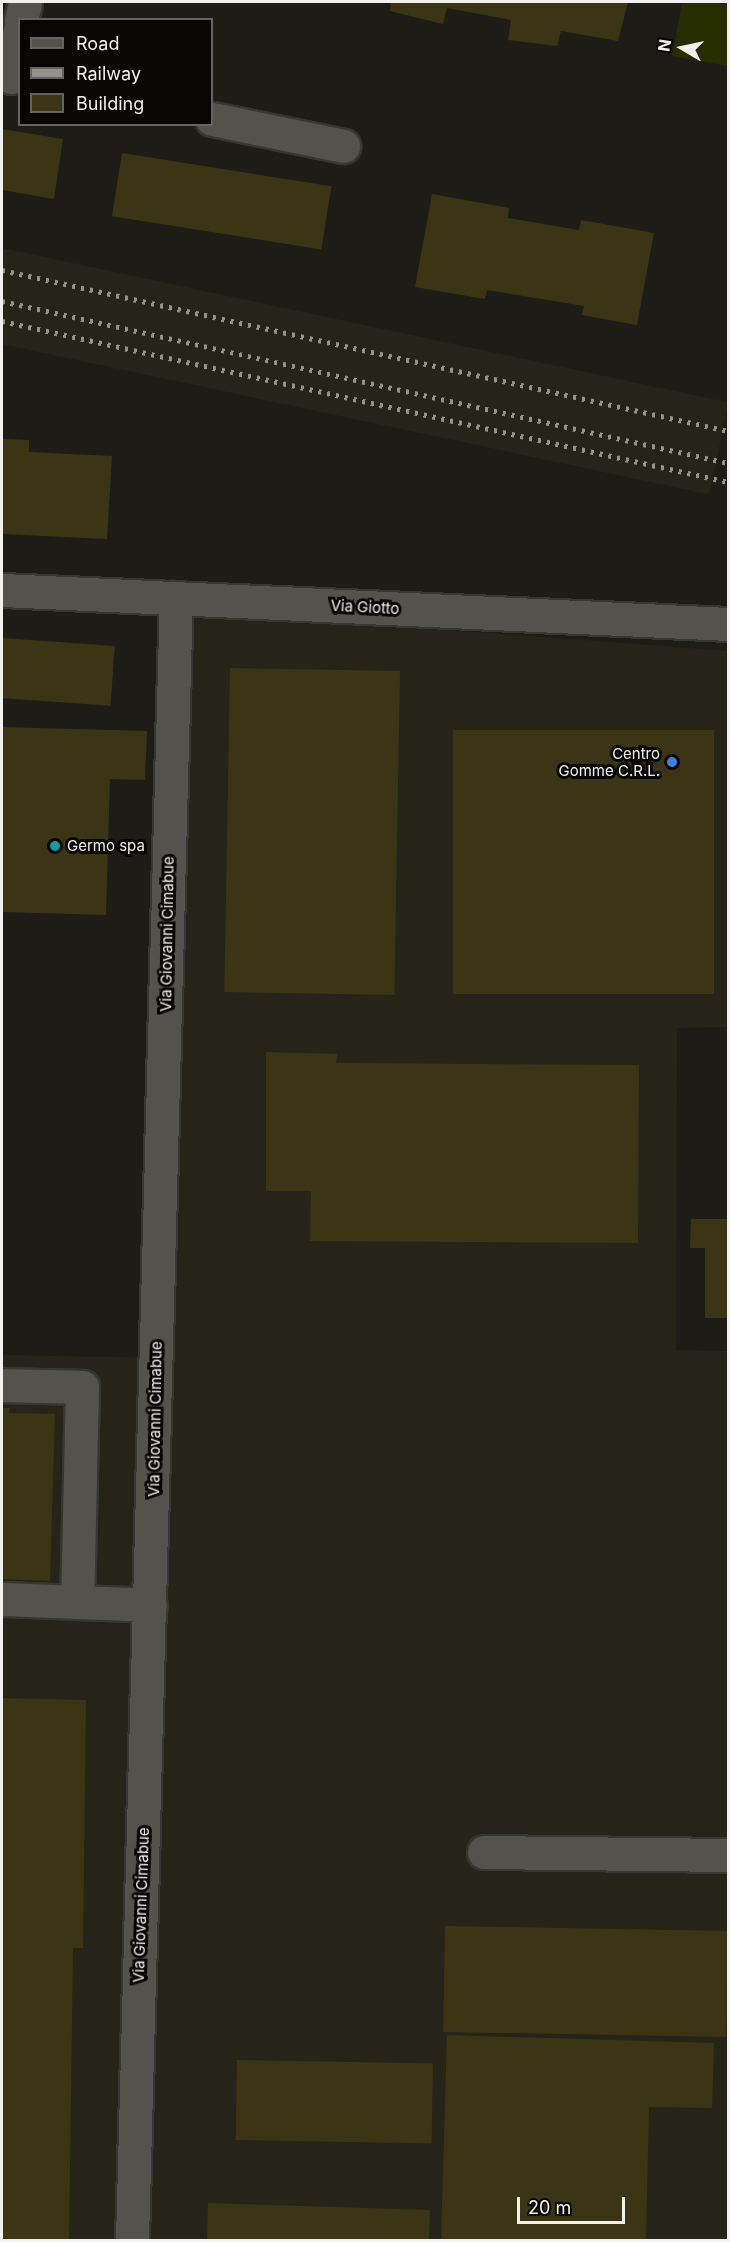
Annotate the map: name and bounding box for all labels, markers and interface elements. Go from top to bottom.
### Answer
legend [18,18,213,126]
north arrow [652,18,712,78]
text: Road [76,33,119,54]
text: N [653,38,675,53]
text: Railway [76,63,141,84]
text: Building [76,93,144,114]
street label: Via Giotto [330,596,400,618]
place label: Centro Gomme C.R.L. [559,744,660,779]
marker: Centro Gomme C.R.L. [665,755,679,769]
place label: Germo spa [67,837,145,855]
marker: Germo spa [48,839,62,853]
street label: Via Giovanni Cimabue [157,856,177,1012]
street label: Via Giovanni Cimabue [145,1341,165,1497]
street label: Via Giovanni Cimabue [129,1827,153,1983]
scale bar [520,2185,628,2223]
text: 20 m [528,2197,571,2218]

